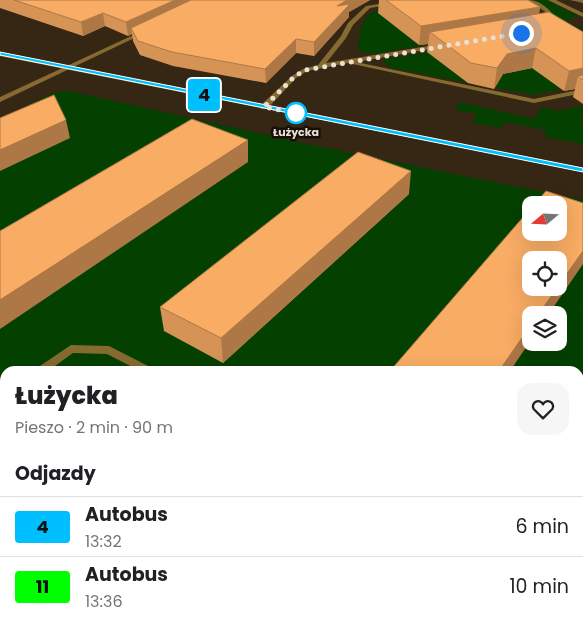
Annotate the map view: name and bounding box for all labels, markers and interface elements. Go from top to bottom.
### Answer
your location [509,21,534,46]
line badge: 4 [188,79,220,111]
text: 4 [198,82,210,107]
marker: Łużycka [285,102,307,124]
place label: Łużycka [273,124,319,140]
north arrow [522,196,568,241]
map controls [522,196,567,351]
button: locate [522,251,567,296]
button: layers [522,306,567,351]
text: Łużycka [15,379,118,412]
button: heart [517,383,569,435]
text: Pieszo · 2 min · 90 m [15,416,173,439]
text: Odjazdy [15,460,96,487]
text: Autobus [85,501,168,528]
text: 6 min [515,513,569,540]
text: 4 [36,514,49,539]
text: 13:32 [85,530,122,553]
text: Autobus [85,561,168,588]
text: 10 min [510,573,569,600]
text: 11 [36,574,49,599]
text: 13:36 [85,590,123,613]

